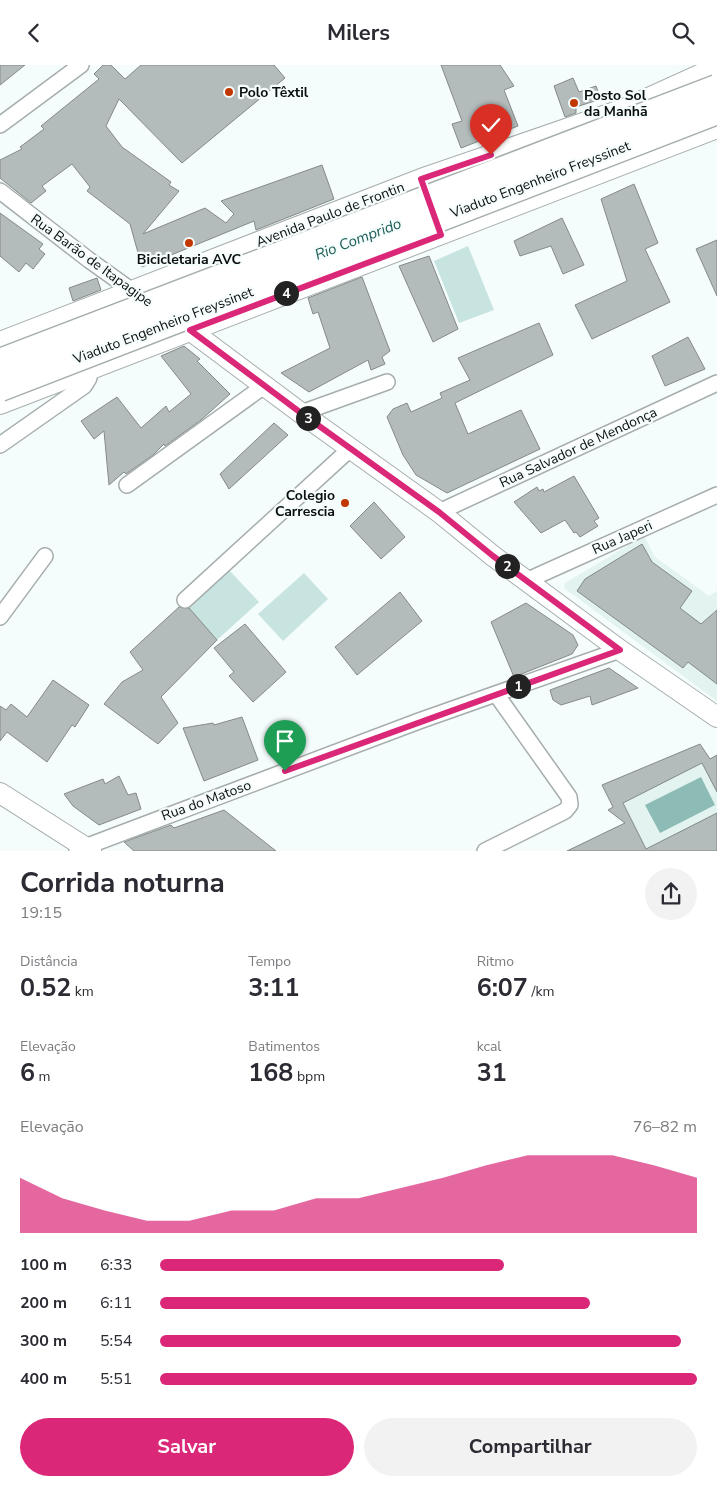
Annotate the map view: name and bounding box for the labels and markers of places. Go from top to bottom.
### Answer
place label: Polo Têxtil [239,83,309,102]
marker: Polo Têxtil [223,86,235,98]
place label: Posto Sol da Manhã [584,86,648,121]
marker: Posto Sol da Manhã [568,97,580,109]
pin [470,104,512,155]
marker: Bicicletaria AVC [183,237,195,249]
place label: Bicicletaria AVC [137,250,242,269]
pin: 4 [274,281,298,305]
pin: 3 [296,405,320,431]
place label: Colegio Carrescia [275,486,335,521]
marker: Colegio Carrescia [339,497,351,509]
pin: 2 [494,553,520,579]
pin: 1 [506,673,530,699]
pin [264,720,306,771]

